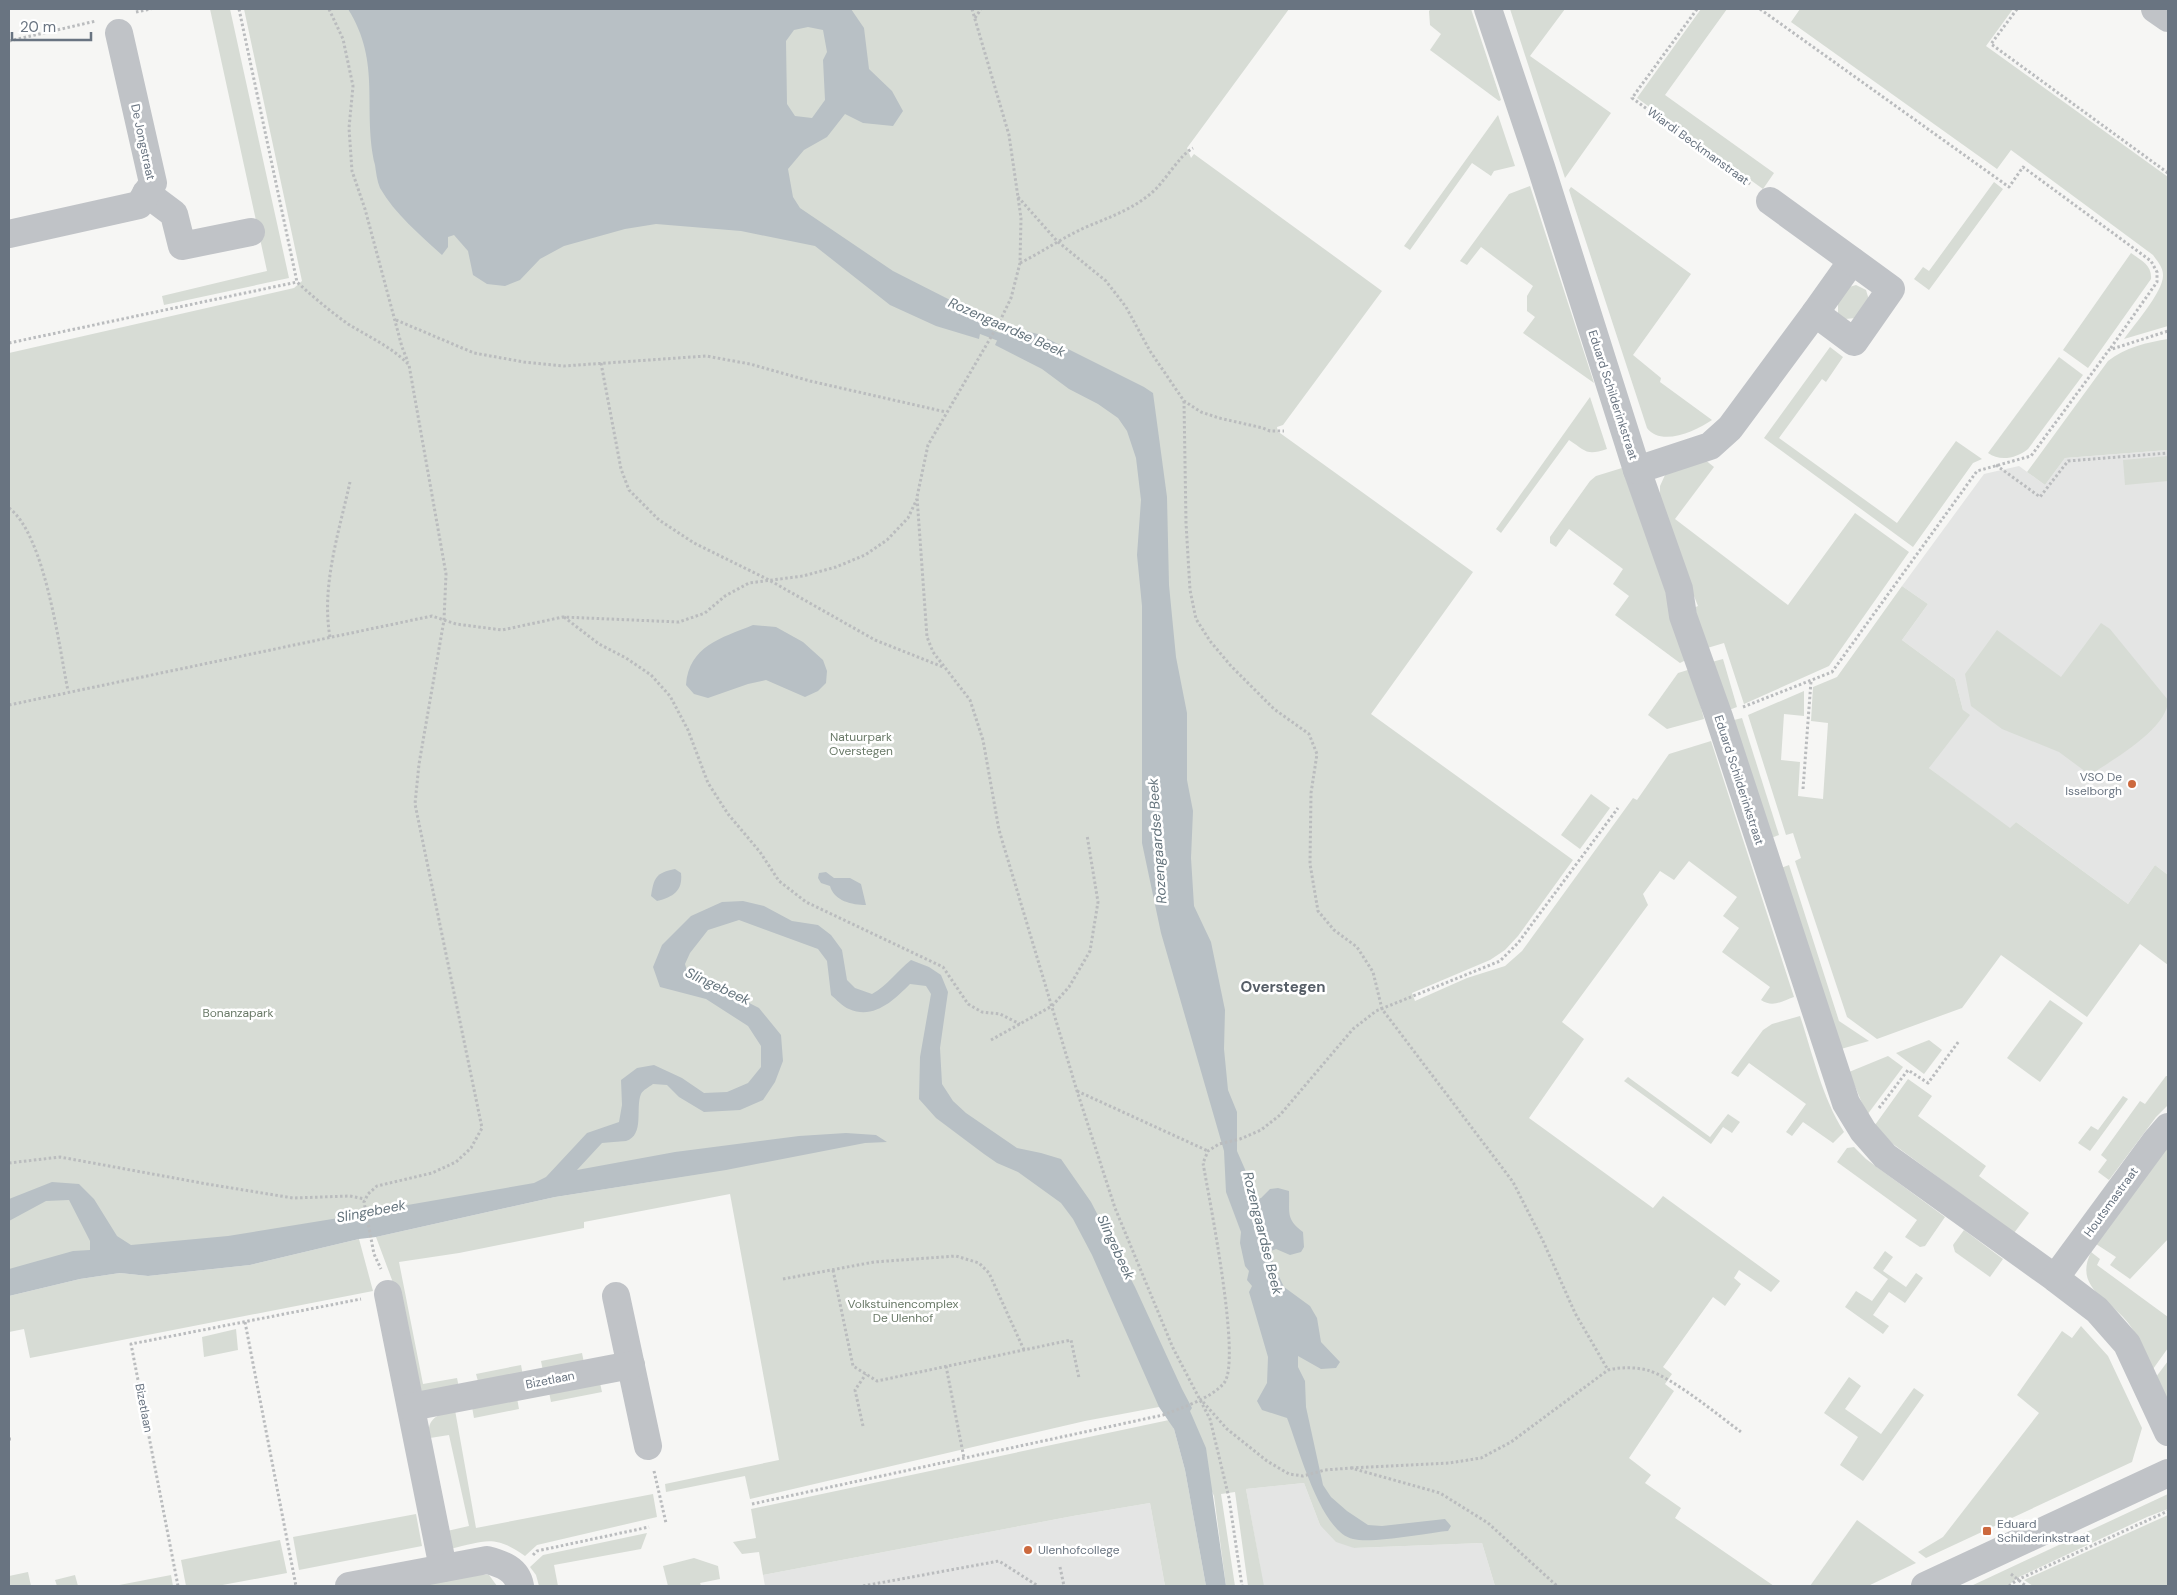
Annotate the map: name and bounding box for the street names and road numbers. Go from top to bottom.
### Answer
street label: De Jongstraat [127,102,159,182]
street label: Wiardi Beckmanstraat [1644,104,1752,189]
street label: Eduard Schilderinkstraat [1584,328,1642,462]
street label: Eduard Schilderinkstraat [1710,713,1768,847]
street label: Houtsmastraat [2080,1164,2142,1240]
street label: Bizetlaan [524,1367,576,1393]
street label: Bizetlaan [131,1382,157,1434]

